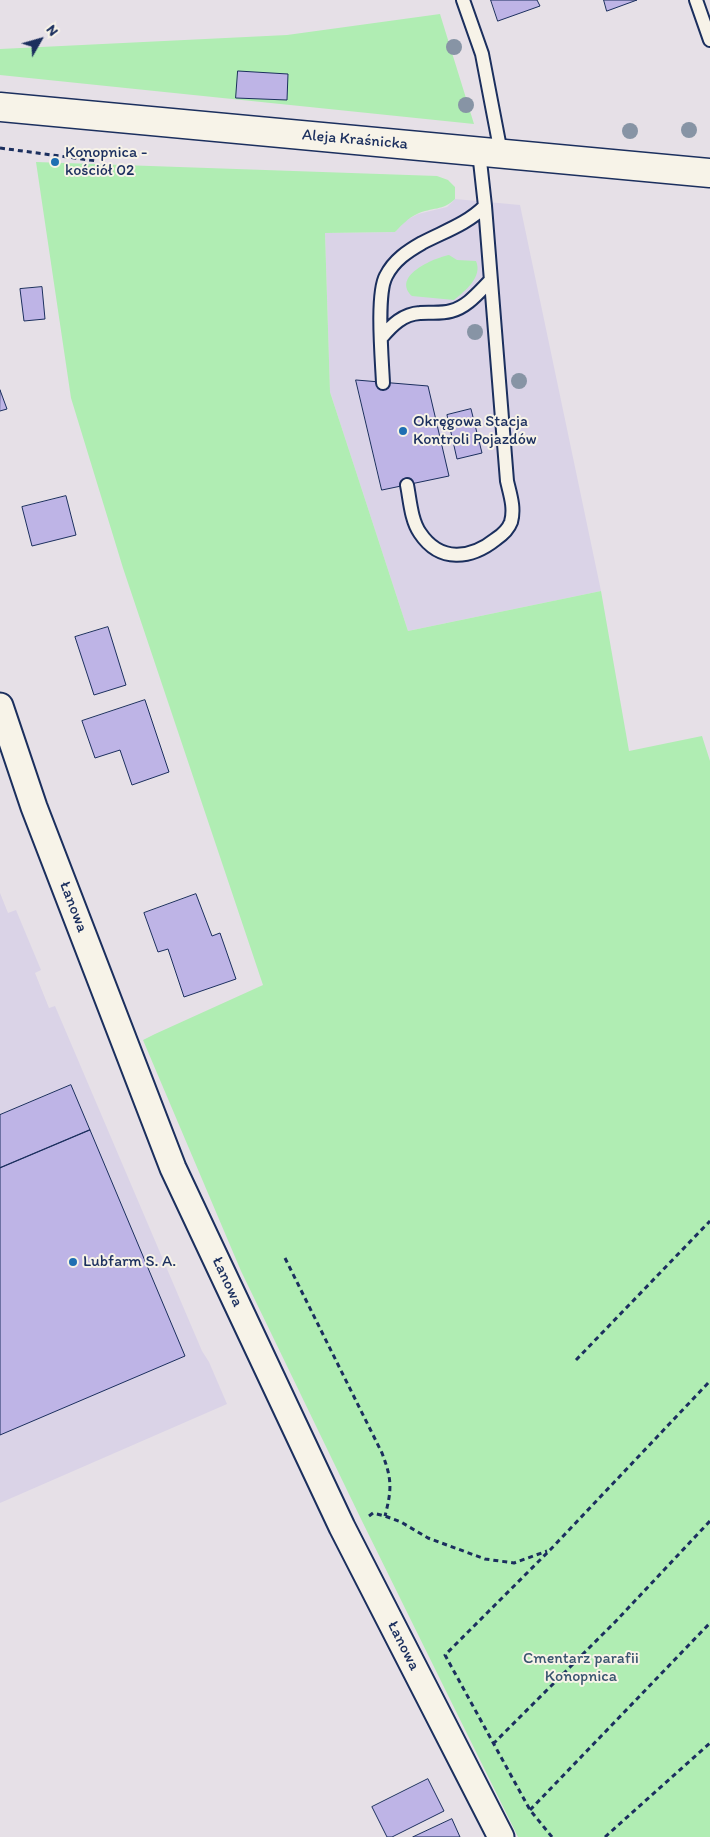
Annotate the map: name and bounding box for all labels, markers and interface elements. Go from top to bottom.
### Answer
north arrow [15,15,65,65]
text: N [43,21,62,39]
street label: Aleja Kraśnicka [301,126,409,154]
place label: Konopnica - kościół 02 [65,143,147,181]
marker: Konopnica - kościół 02 [49,156,61,168]
place label: Okręgowa Stacja Kontroli Pojazdów [413,412,537,450]
marker: Okręgowa Stacja Kontroli Pojazdów [397,425,409,437]
street label: Łanowa [55,879,91,935]
place label: Lubfarm S. A. [83,1252,176,1272]
street label: Łanowa [207,1254,247,1310]
marker: Lubfarm S. A. [67,1256,79,1268]
street label: Łanowa [382,1618,424,1674]
park label: Cmentarz parafii Konopnica [523,1649,639,1687]

